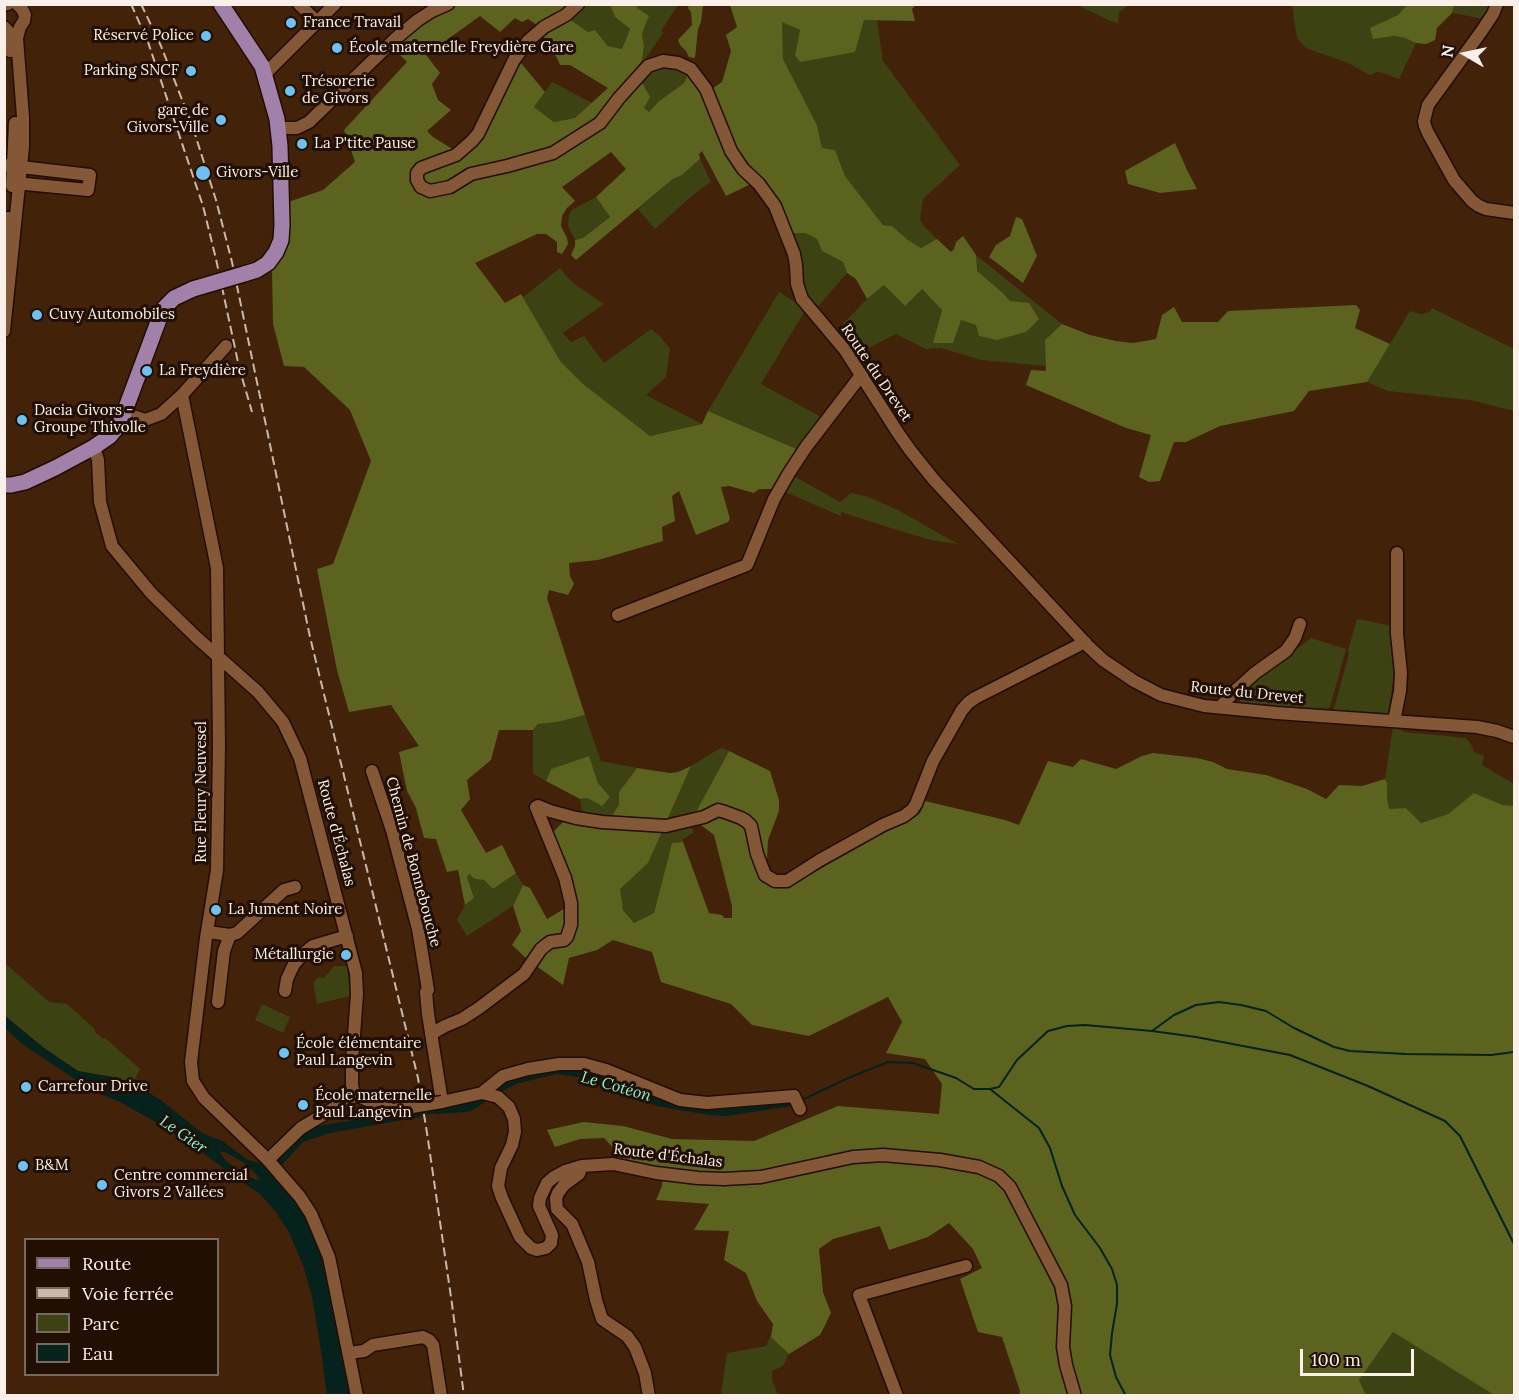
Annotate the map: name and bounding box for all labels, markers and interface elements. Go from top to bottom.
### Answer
place label: France Travail [303,14,401,32]
marker: France Travail [284,16,298,30]
north arrow [1435,24,1495,84]
place label: Réservé Police [93,27,194,45]
marker: Réservé Police [199,29,213,43]
place label: École maternelle Freydière Gare [349,39,574,57]
marker: École maternelle Freydière Gare [330,41,344,55]
text: N [1436,44,1458,59]
place label: Parking SNCF [84,62,179,80]
marker: Parking SNCF [184,64,198,78]
place label: Trésorerie de Givors [302,73,375,108]
marker: Trésorerie de Givors [283,84,297,98]
place label: gare de Givors-Ville [127,102,209,137]
marker: gare de Givors-Ville [214,113,228,127]
place label: La P'tite Pause [314,135,416,153]
marker: La P'tite Pause [295,137,309,151]
marker: Givors-Ville [194,164,212,182]
place label: Givors-Ville [216,164,298,182]
place label: Cuvy Automobiles [49,306,175,324]
marker: Cuvy Automobiles [30,308,44,322]
street label: Route du Drevet [837,321,915,425]
place label: La Freydière [159,362,246,380]
marker: La Freydière [140,364,154,378]
place label: Dacia Givors - Groupe Thivolle [34,402,146,437]
marker: Dacia Givors - Groupe Thivolle [15,413,29,427]
street label: Route du Drevet [1189,678,1305,708]
street label: Rue Fleury Neuvesel [193,721,211,863]
street label: Chemin de Bonnebouche [382,775,444,949]
street label: Route d'Échalas [313,778,359,888]
place label: La Jument Noire [228,901,342,919]
marker: La Jument Noire [209,903,223,917]
place label: Métallurgie [254,946,334,964]
marker: Métallurgie [339,948,353,962]
place label: École élémentaire Paul Langevin [296,1035,421,1070]
marker: École élémentaire Paul Langevin [277,1046,291,1060]
water label: Le Cotéon [579,1068,653,1106]
place label: Carrefour Drive [38,1078,148,1096]
marker: Carrefour Drive [19,1080,33,1094]
place label: École maternelle Paul Langevin [315,1087,432,1122]
marker: École maternelle Paul Langevin [296,1098,310,1112]
water label: Le Gier [156,1112,210,1158]
street label: Route d'Échalas [612,1140,724,1172]
place label: B&M [35,1157,69,1175]
marker: B&M [16,1159,30,1173]
place label: Centre commercial Givors 2 Vallées [114,1167,248,1202]
marker: Centre commercial Givors 2 Vallées [95,1178,109,1192]
legend [24,1238,219,1376]
text: Route [82,1252,131,1275]
text: Voie ferrée [82,1282,174,1305]
text: Parc [82,1312,119,1335]
scale bar [1303,1337,1417,1375]
text: Eau [82,1342,113,1365]
text: 100 m [1311,1348,1361,1371]

